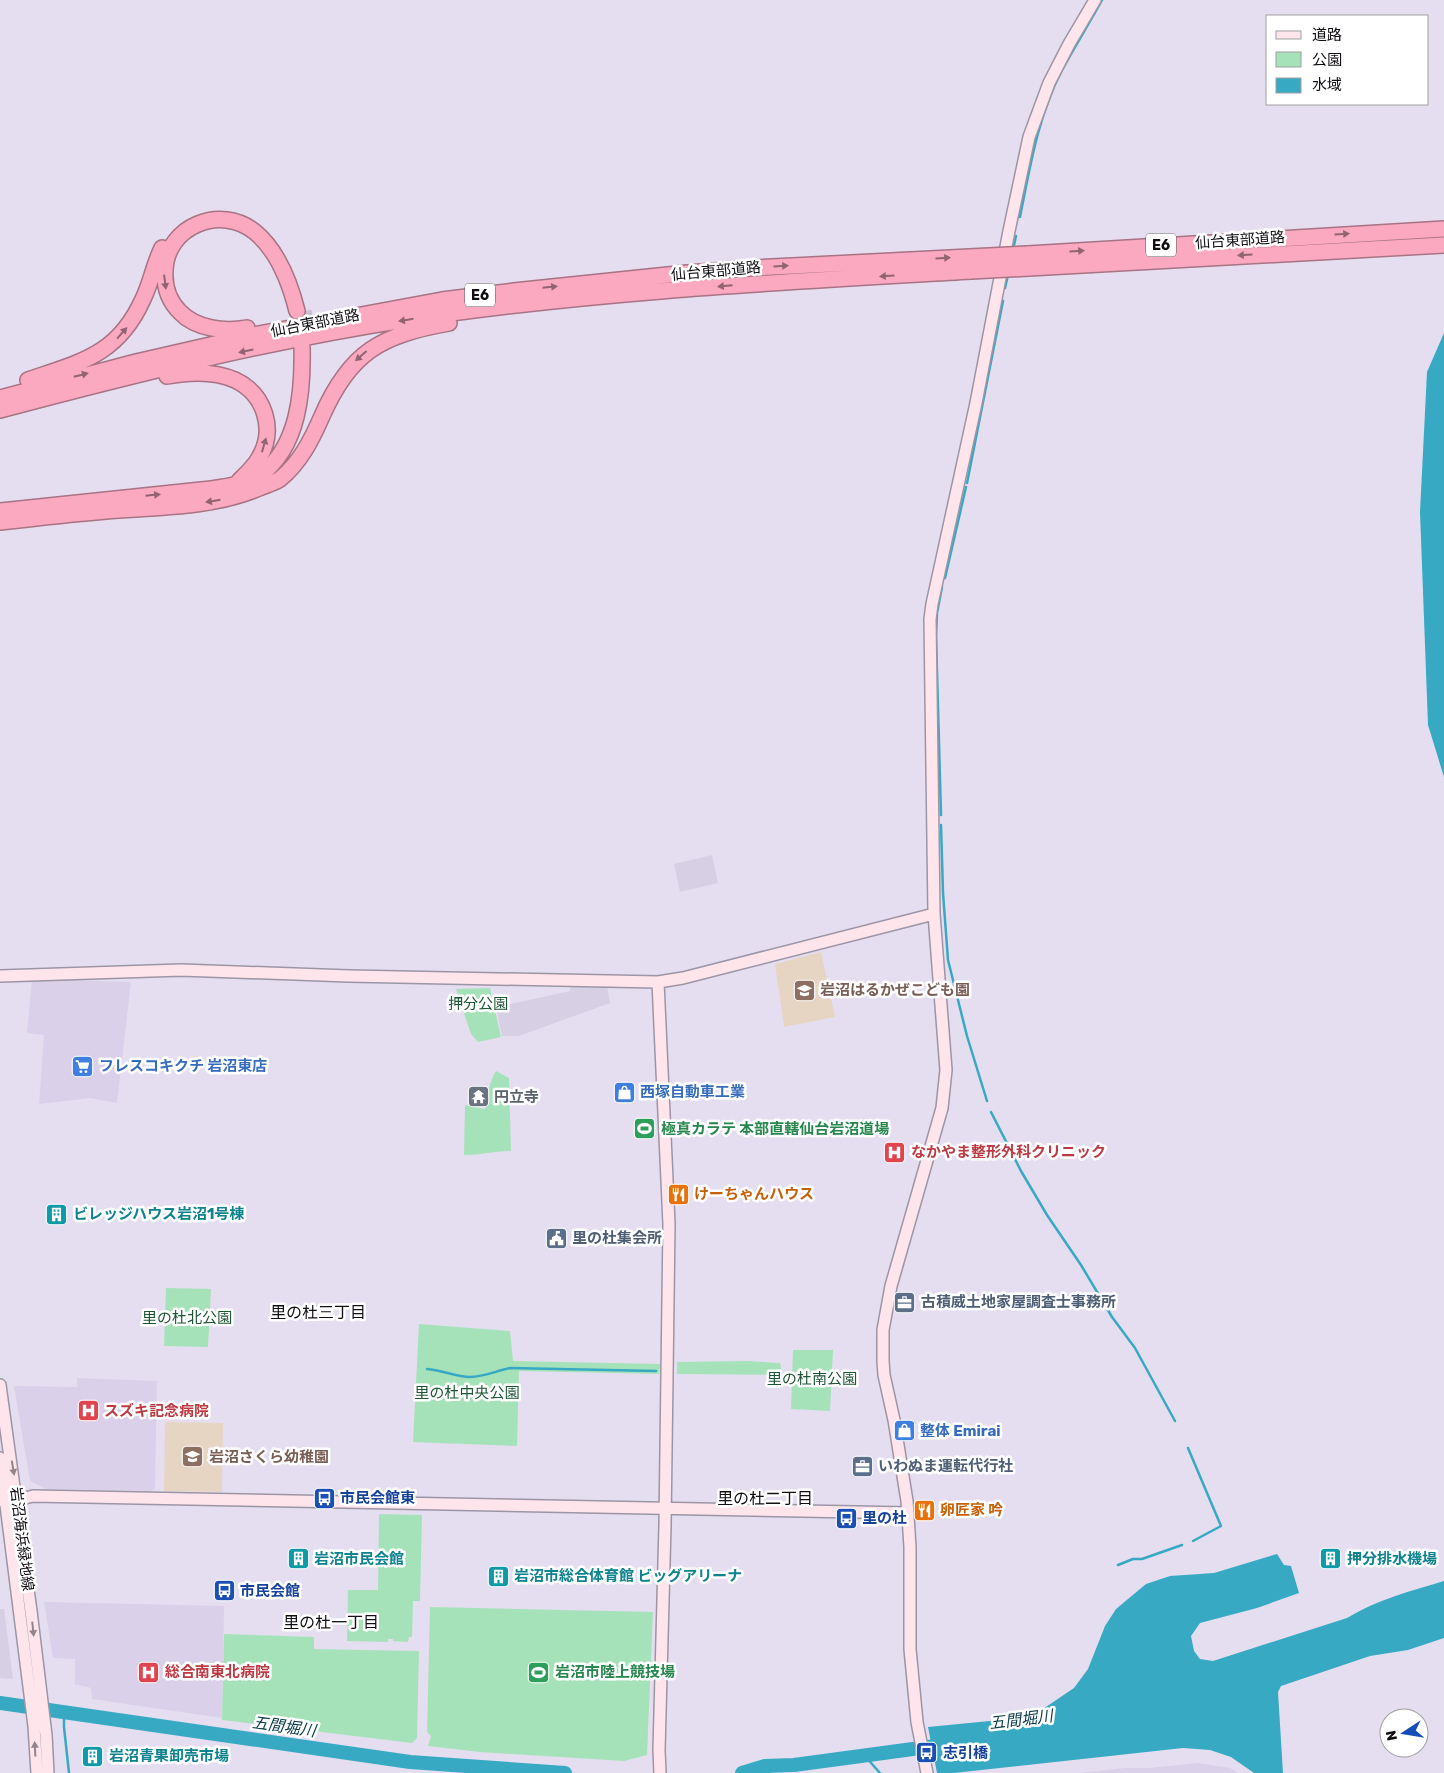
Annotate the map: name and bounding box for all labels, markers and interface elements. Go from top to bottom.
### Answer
legend [1266,15,1429,105]
text: 道路 [1312,26,1342,44]
text: 公園 [1312,51,1342,69]
text: 水域 [1312,76,1342,94]
street label: 仙台東部道路 [1194,228,1286,252]
one-way arrow [1334,230,1350,238]
road number: E6 [1146,234,1176,256]
one-way arrow [1069,246,1085,254]
one-way arrow [1236,252,1252,260]
one-way arrow [936,254,952,262]
street label: 仙台東部道路 [670,258,762,284]
one-way arrow [773,262,789,270]
one-way arrow [879,272,895,280]
one-way arrow [161,274,169,290]
one-way arrow [717,282,733,290]
one-way arrow [542,283,558,291]
road number: E6 [465,284,495,306]
street label: 仙台東部道路 [269,306,361,340]
one-way arrow [397,316,413,324]
one-way arrow [117,327,128,340]
one-way arrow [238,347,254,355]
one-way arrow [355,351,368,362]
one-way arrow [73,371,88,379]
one-way arrow [260,437,268,452]
one-way arrow [145,491,161,499]
one-way arrow [205,497,221,505]
school or university icon: 岩沼はるかぜこども園 [792,978,816,1002]
place label: 岩沼はるかぜこども園 [820,981,970,999]
park label: 押分公園 [448,995,508,1013]
supermarket icon: フレスコキクチ 岩沼東店 [71,1054,95,1078]
place label: フレスコキクチ 岩沼東店 [99,1057,267,1075]
shop icon: 西塚自動車工業 [612,1080,636,1104]
place label: 西塚自動車工業 [640,1083,745,1101]
temple icon: 円立寺 [466,1085,490,1109]
place label: 円立寺 [494,1088,539,1106]
sports icon: 極真カラテ 本部直轄仙台岩沼道場 [633,1117,657,1141]
place label: 極真カラテ 本部直轄仙台岩沼道場 [661,1120,889,1138]
hospital icon: なかやま整形外科クリニック [883,1140,907,1164]
place label: なかやま整形外科クリニック [911,1143,1106,1161]
restaurant icon: けーちゃんハウス [666,1182,690,1206]
place label: けーちゃんハウス [694,1185,814,1203]
building icon: ビレッジハウス岩沼1号棟 [45,1202,69,1226]
place label: ビレッジハウス岩沼1号棟 [73,1205,245,1223]
public building icon: 里の杜集会所 [544,1226,568,1250]
place label: 里の杜集会所 [572,1229,662,1247]
office icon: 古積威土地家屋調査士事務所 [893,1290,917,1314]
place label: 古積威土地家屋調査士事務所 [921,1293,1116,1311]
district label: 里の杜三丁目 [270,1303,366,1322]
park label: 里の杜北公園 [142,1309,232,1327]
park label: 里の杜南公園 [767,1370,857,1388]
park label: 里の杜中央公園 [414,1384,520,1402]
hospital icon: スズキ記念病院 [76,1399,100,1423]
place label: スズキ記念病院 [104,1402,209,1420]
shop icon: 整体 Emirai [892,1419,916,1443]
place label: 整体 Emirai [920,1422,1001,1440]
school or university icon: 岩沼さくら幼稚園 [181,1445,205,1469]
place label: 岩沼さくら幼稚園 [209,1448,329,1466]
office icon: いわぬま運転代行社 [850,1454,874,1478]
place label: いわぬま運転代行社 [878,1457,1013,1475]
one-way arrow [9,1460,17,1476]
street label: 岩沼海浜緑地線 [7,1486,37,1592]
bus stop icon: 市民会館東 [312,1486,336,1510]
place label: 市民会館東 [340,1489,415,1507]
district label: 里の杜二丁目 [717,1489,813,1508]
restaurant icon: 卵匠家 吟 [912,1498,936,1522]
place label: 卵匠家 吟 [940,1501,1003,1519]
bus stop icon: 里の杜 [834,1506,858,1530]
place label: 里の杜 [862,1509,907,1527]
building icon: 岩沼市民会館 [286,1547,310,1571]
building icon: 押分排水機場 [1319,1547,1343,1571]
place label: 岩沼市民会館 [314,1550,404,1568]
place label: 押分排水機場 [1347,1550,1437,1568]
building icon: 岩沼市総合体育館 ビッグアリーナ [486,1564,510,1588]
place label: 岩沼市総合体育館 ビッグアリーナ [514,1567,742,1585]
bus stop icon: 市民会館 [212,1579,236,1603]
place label: 市民会館 [240,1582,300,1600]
district label: 里の杜一丁目 [283,1613,379,1632]
one-way arrow [29,1621,37,1637]
hospital icon: 総合南東北病院 [137,1660,161,1684]
sports icon: 岩沼市陸上競技場 [527,1660,551,1684]
place label: 総合南東北病院 [165,1663,270,1681]
place label: 岩沼市陸上競技場 [555,1663,675,1681]
water label: 五間堀川 [988,1706,1056,1733]
north arrow [1379,1708,1429,1758]
water label: 五間堀川 [251,1713,319,1741]
text: N [1382,1729,1401,1742]
one-way arrow [31,1741,39,1757]
bus stop icon: 志引橋 [915,1741,939,1765]
building icon: 岩沼青果卸売市場 [81,1744,105,1768]
place label: 志引橋 [943,1744,989,1762]
place label: 岩沼青果卸売市場 [109,1747,229,1765]

